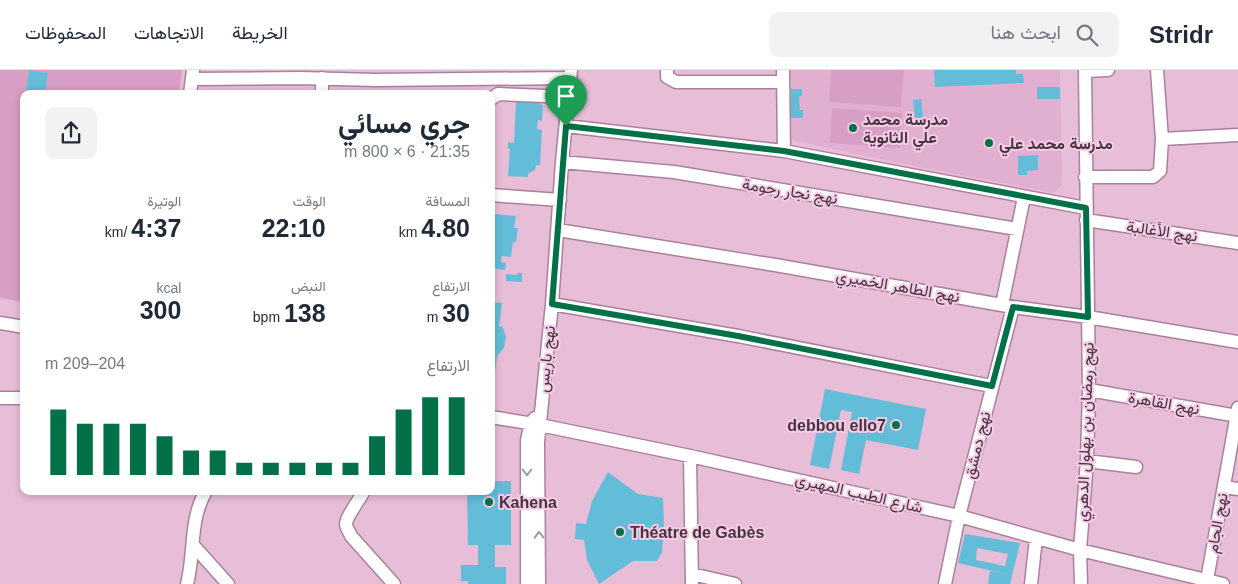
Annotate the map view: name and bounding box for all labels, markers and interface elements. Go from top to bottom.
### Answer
search box [769,12,1119,57]
icon: search [1073,21,1101,49]
text: Stridr [1149,21,1213,48]
text: ابحث هنا [991,22,1061,43]
text: المحفوظات [25,23,106,43]
text: الاتجاهات [134,23,204,43]
text: الخريطة [232,23,288,43]
pin [545,75,587,126]
icon: arrive [552,82,580,110]
button: share [45,107,97,159]
text: جري مسائي [338,108,470,139]
place label: مدرسة محمد علي الثانوية [863,111,948,151]
marker: مدرسة محمد علي الثانوية [847,122,859,134]
place label: مدرسة محمد علي [999,135,1113,157]
marker: مدرسة محمد علي [983,137,995,149]
text: 21:35 · 6 × 800 m [344,143,470,160]
street label: نهج نجار رحومة [741,175,839,210]
text: الوتيرة [147,193,181,209]
text: الوقت [293,193,326,209]
text: المسافة [426,193,470,209]
text: 4:37 [131,214,181,242]
text: 22:10 [262,214,326,242]
text: 4.80 [421,214,470,242]
street label: نهج الأغالبة [1125,218,1199,247]
text: /km [105,224,131,240]
text: km [399,224,421,240]
street label: نهج الطاهر الخميري [834,267,961,310]
text: النبض [291,278,326,294]
text: الارتفاع [432,278,470,294]
text: kcal [156,280,181,296]
text: 300 [140,296,181,324]
text: 138 [284,299,326,327]
text: 30 [442,299,470,327]
text: bpm [253,309,284,325]
text: m [427,309,442,325]
street label: نهج باريس [534,325,561,394]
street label: نهج رمضان بن بهلول الدهري [1073,342,1102,522]
text: 204–209 m [45,355,125,372]
text: الارتفاع [427,357,470,374]
street label: نهج القاهرة [1127,388,1201,421]
street label: نهج دمشق [960,410,996,481]
place label: debbou ello7 [787,417,886,434]
marker: debbou ello7 [890,419,902,431]
one-way arrow [522,468,532,476]
street label: شارع الطيب المهيري [793,470,924,521]
street label: نهج الجام [1203,492,1234,555]
place label: Kahena [499,494,557,511]
marker: Kahena [483,496,495,508]
place label: Théatre de Gabès [630,524,764,541]
marker: Théatre de Gabès [614,526,626,538]
one-way arrow [534,531,544,539]

